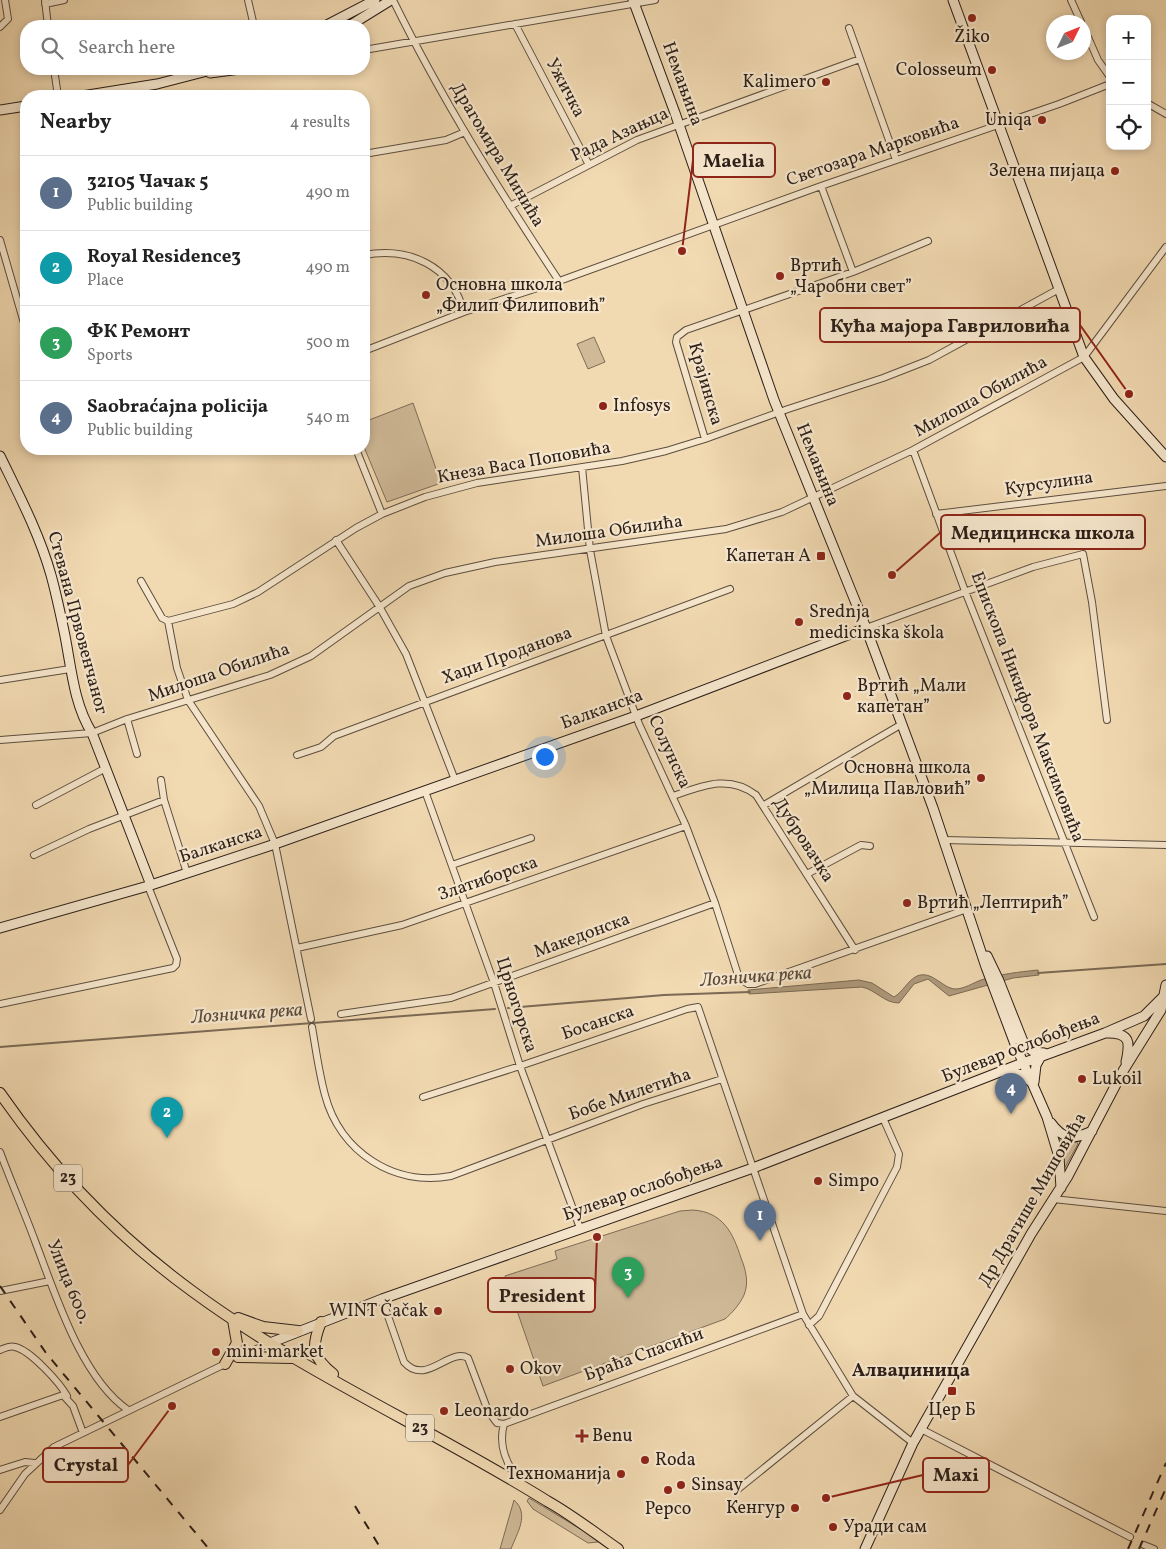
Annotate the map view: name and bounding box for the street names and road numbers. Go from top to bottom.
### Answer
street label: Немањина [655,39,709,130]
street label: Ужичка [539,54,591,122]
street label: Драгомира Минића [444,78,550,232]
street label: Рада Азањца [567,101,673,169]
street label: Светозара Марковића [783,111,963,193]
street label: Крајинска [681,340,729,428]
street label: Милоша Обилића [910,350,1052,444]
street label: Немањина [789,420,845,510]
street label: Кнеза Васа Поповића [435,435,613,491]
street label: Курсулина [1003,465,1095,503]
street label: Милоша Обилића [534,509,684,555]
street label: Стевана Првовенчаног [41,529,113,717]
street label: Епископа Никифора Максимовића [964,568,1090,846]
street label: Хаџи Проданова [438,621,576,691]
street label: Милоша Обилића [145,637,293,709]
street label: Балканска [557,684,647,736]
street label: Солунска [641,711,697,793]
street label: Дубровачка [766,792,840,888]
street label: Балканска [176,820,266,870]
street label: Златиборска [435,850,541,908]
street label: Македонска [530,907,634,965]
street label: Црногорска [489,954,543,1056]
street label: Босанска [558,999,638,1047]
street label: Булевар ослобођења [938,1006,1104,1090]
street label: Бобе Милетића [565,1062,695,1128]
street label: Др Драгише Мишовића [973,1108,1093,1292]
street label: Булевар ослобођења [560,1150,726,1228]
road number: 23 [54,1164,82,1192]
street label: Улица 600. [40,1236,96,1328]
street label: Браћа Спасићи [581,1322,707,1388]
road number: 23 [406,1415,434,1442]

